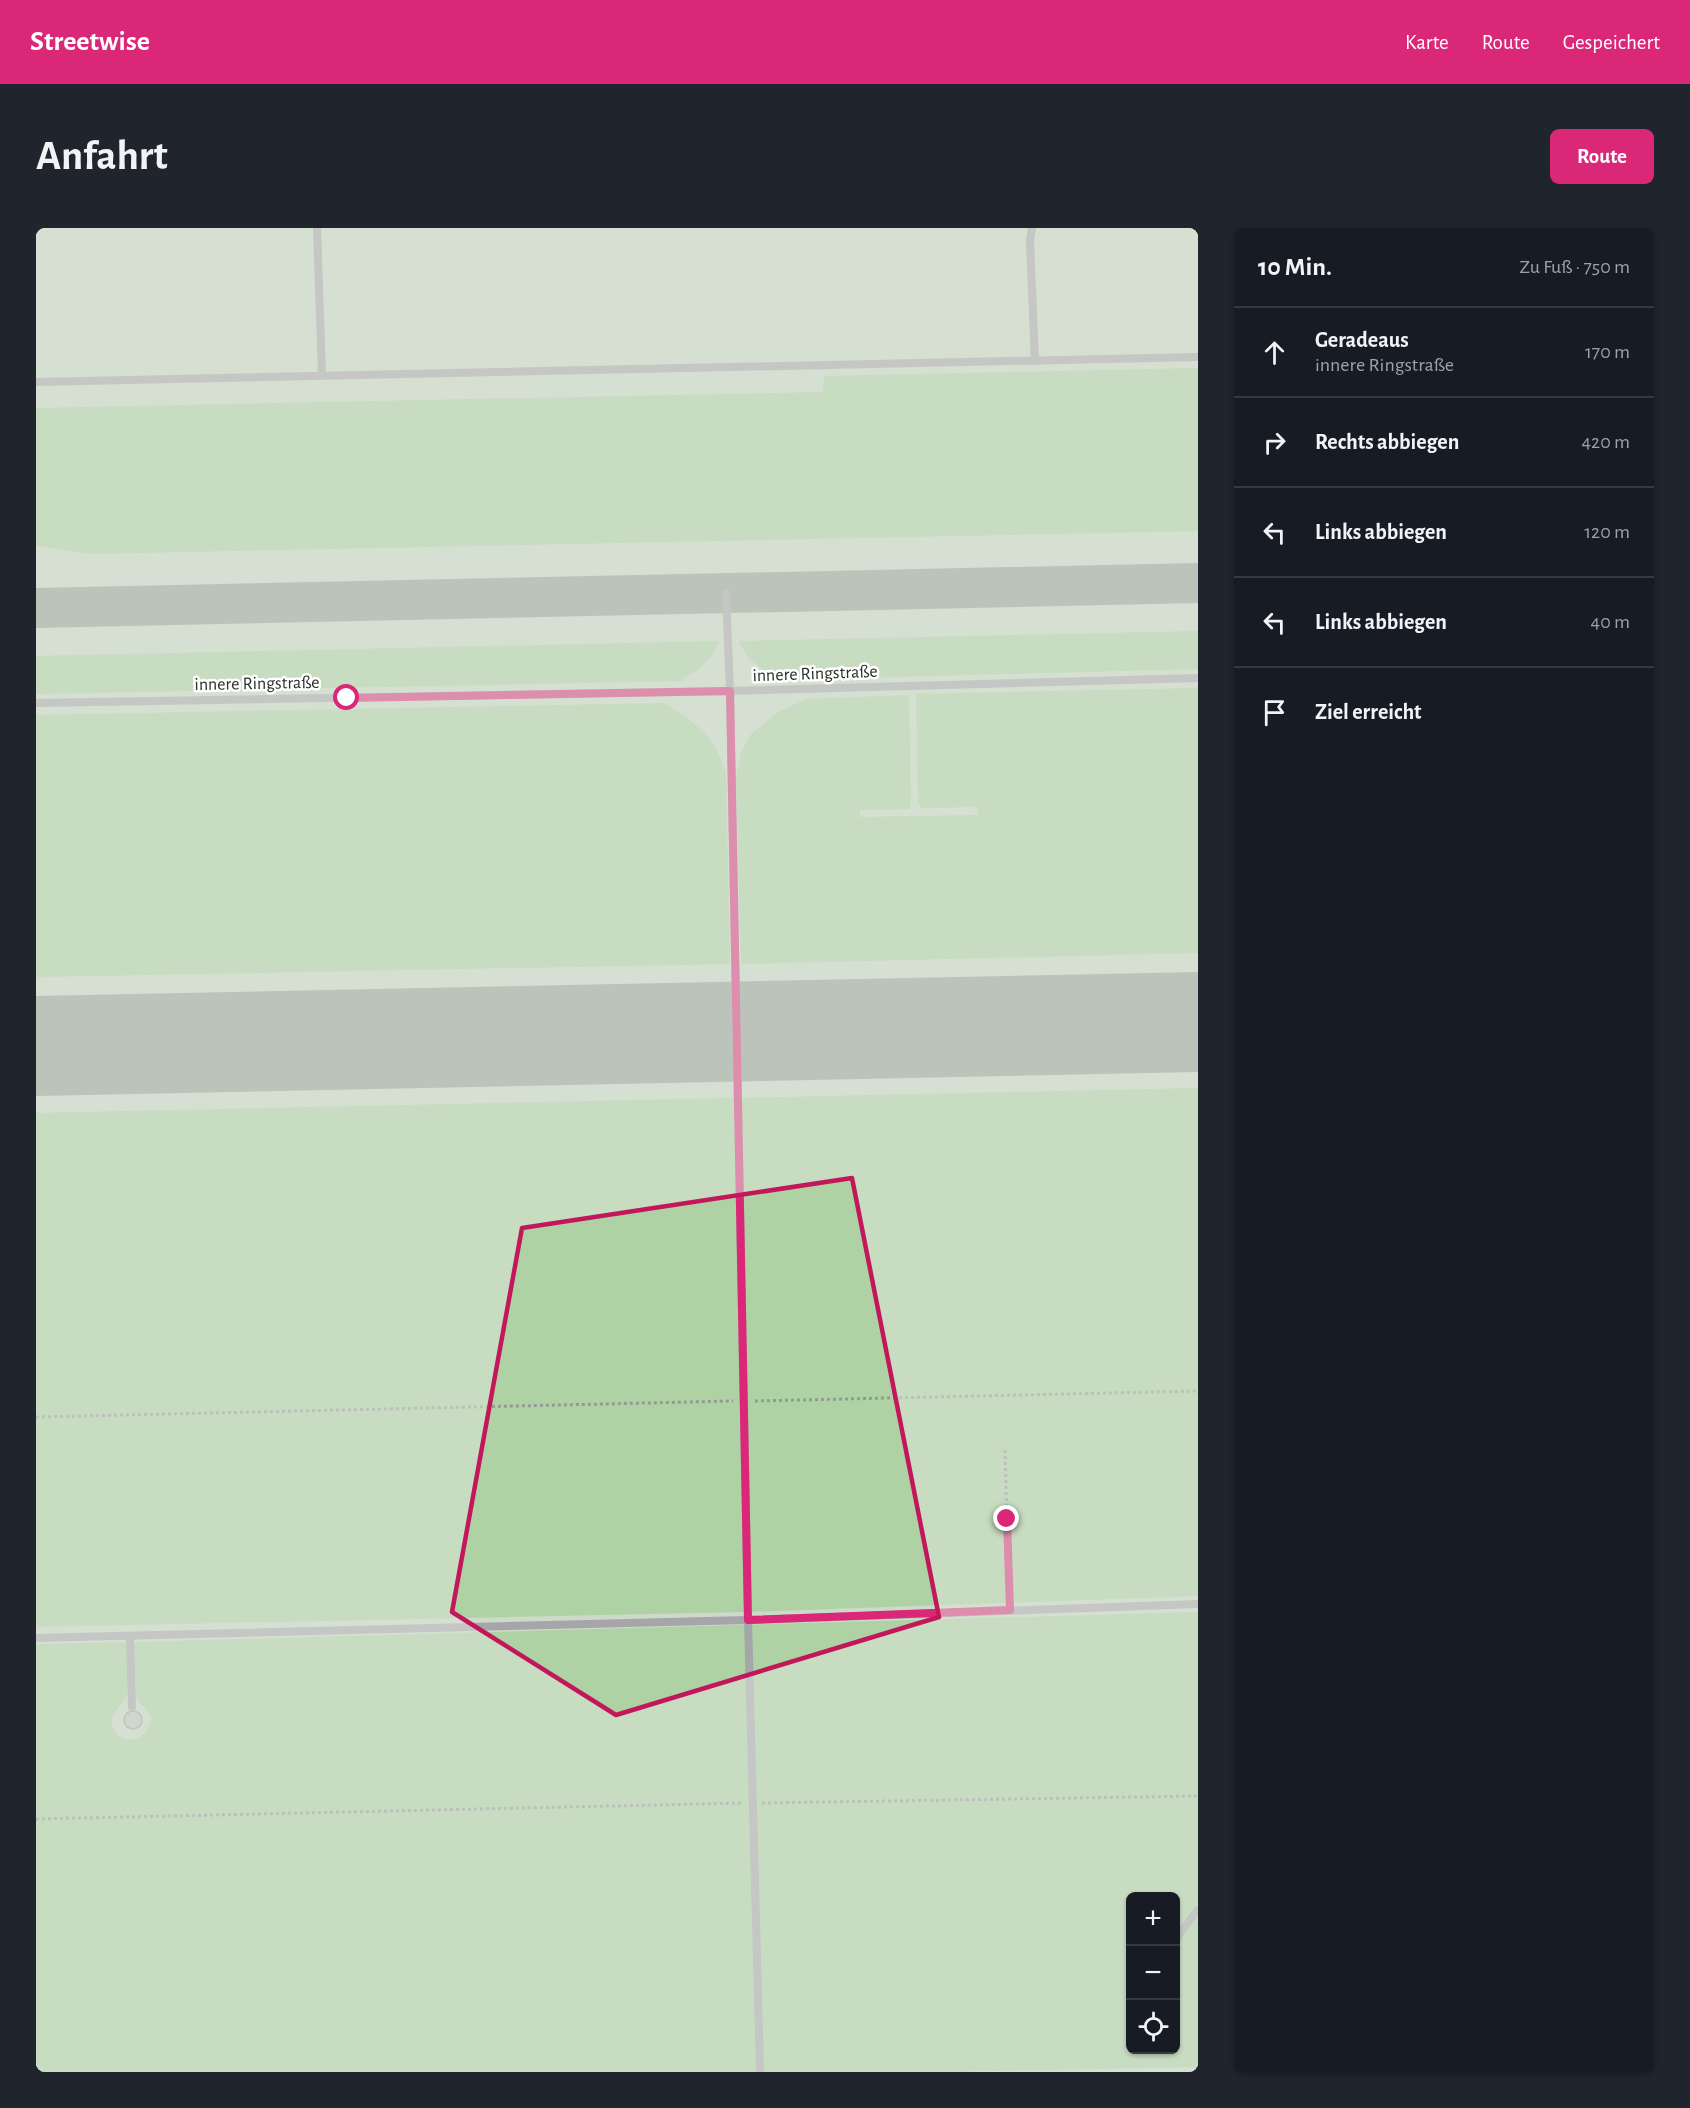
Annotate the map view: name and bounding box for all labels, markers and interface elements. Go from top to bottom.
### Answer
text: Streetwise [30,28,150,56]
text: Karte [1405,32,1449,53]
text: Route [1482,32,1530,53]
text: Gespeichert [1563,32,1660,53]
button: Route [1550,129,1654,184]
text: Anfahrt [36,135,168,177]
text: 10 Min. [1258,254,1332,280]
text: Zu Fuß · 750 m [1520,257,1630,277]
text: Geradeaus [1315,329,1409,351]
icon: ahead [1258,336,1291,369]
text: 170 m [1585,342,1630,362]
text: innere Ringstraße [1315,355,1454,375]
icon: right [1258,426,1291,459]
text: Rechts abbiegen [1315,431,1459,453]
text: 420 m [1581,432,1630,452]
icon: left [1258,516,1291,549]
text: Links abbiegen [1315,521,1447,543]
text: 120 m [1584,522,1630,542]
icon: left [1258,606,1291,639]
text: Links abbiegen [1315,611,1447,633]
text: 40 m [1591,612,1630,632]
street label: innere Ringstraße [752,663,878,685]
street label: innere Ringstraße [194,674,320,694]
route start [333,684,359,710]
icon: arrive [1258,696,1291,729]
text: Ziel erreicht [1315,701,1422,723]
route end [993,1505,1019,1531]
map controls [1126,1892,1180,2054]
button: + [1126,1892,1180,1946]
button: − [1126,1946,1180,2000]
button: locate [1126,2000,1180,2054]

